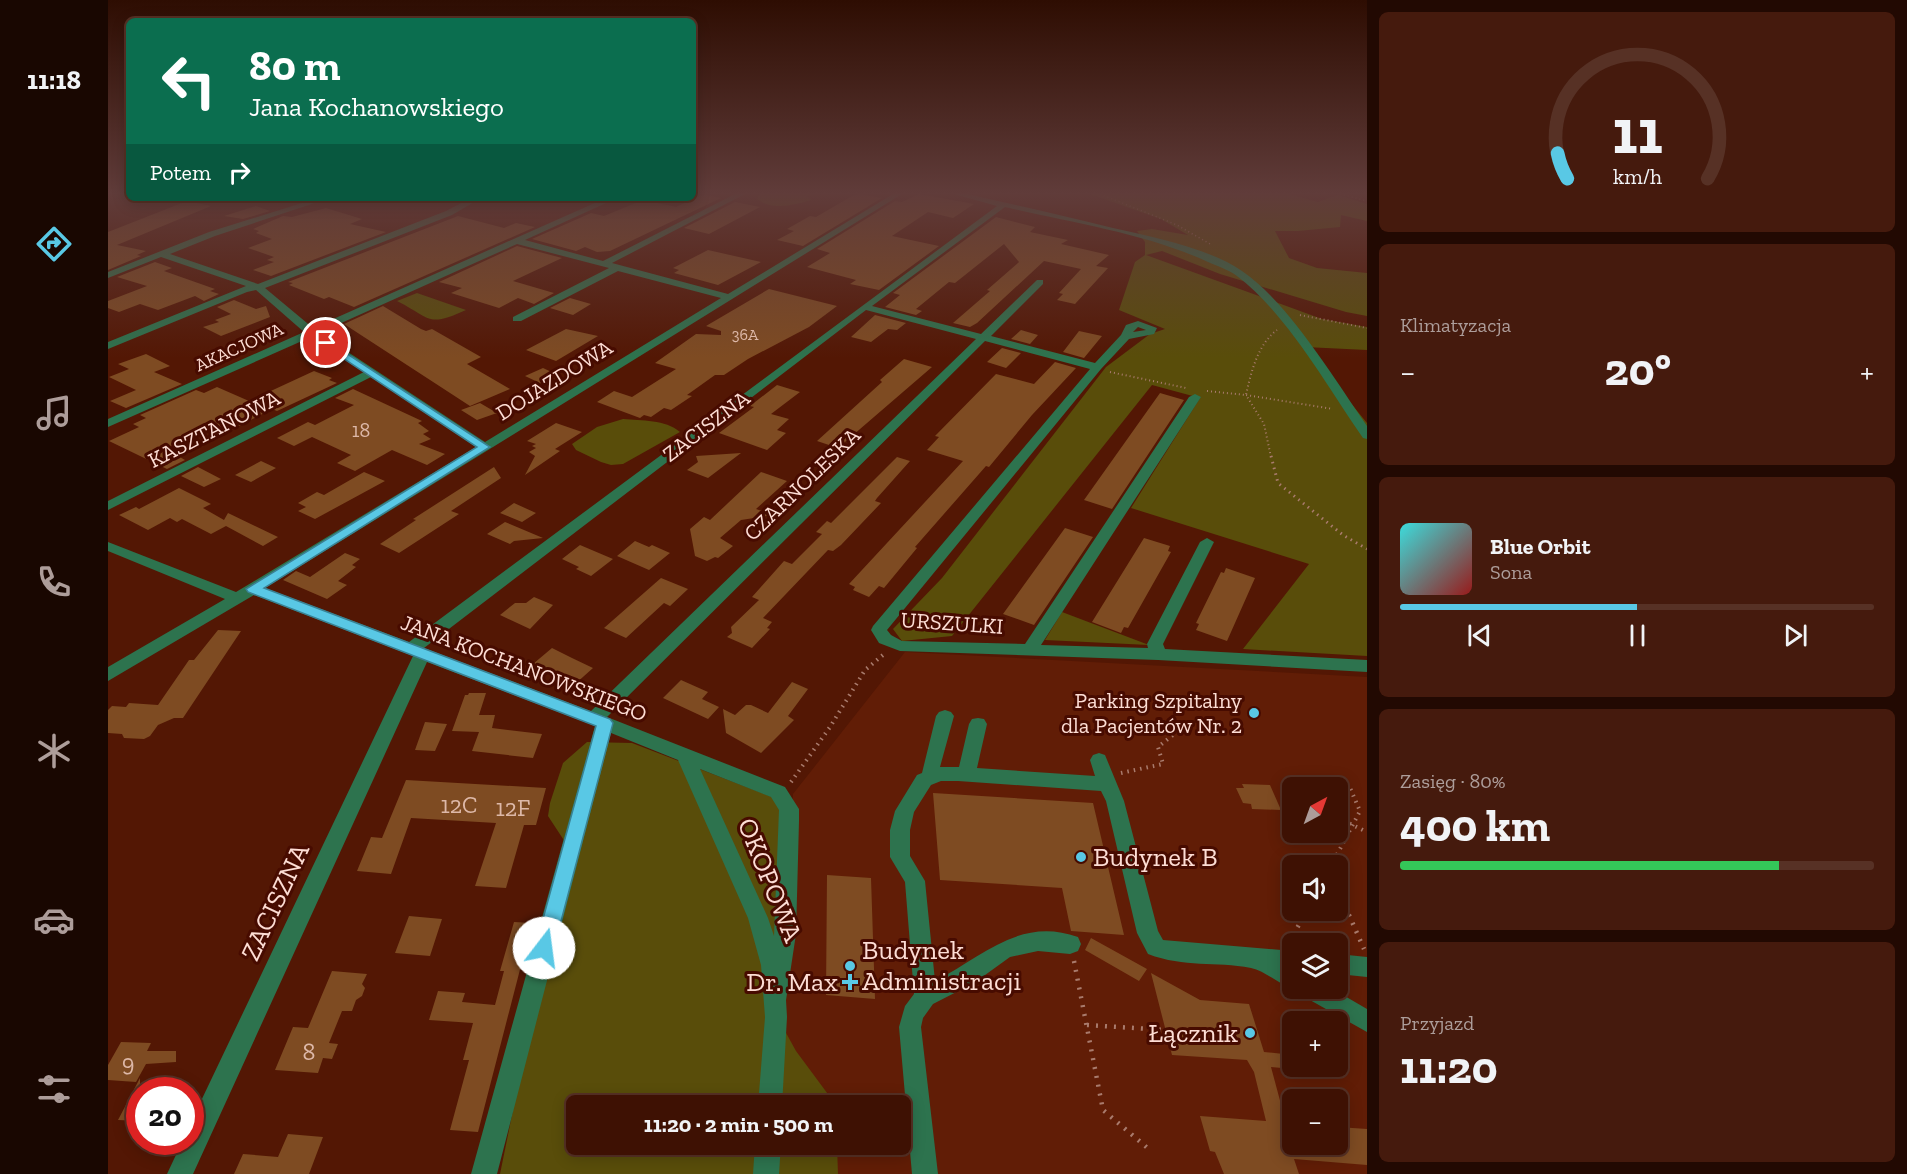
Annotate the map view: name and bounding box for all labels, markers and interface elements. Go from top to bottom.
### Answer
text: 80 m [249,40,340,91]
icon: left [150,42,228,120]
text: 11:18 [27,64,81,96]
text: Jana Kochanowskiego [249,91,504,123]
text: 11 [1612,94,1662,169]
icon: right [223,156,256,189]
text: Potem [150,159,211,186]
text: km/h [1613,165,1661,190]
icon: directions [33,223,75,265]
text: Klimatyzacja [1400,313,1511,337]
pin [300,317,351,368]
street label: AKACJOWA [191,318,287,376]
house number: 36A [732,325,759,344]
icon: arrive [309,326,342,359]
street label: DOJAZDOWA [491,333,618,426]
text: 20° [1605,343,1671,397]
text: − [1400,352,1415,391]
text: + [1860,352,1874,391]
street label: KASZTANOWA [143,384,285,474]
street label: ZACISZNA [657,384,756,468]
icon: music [33,392,75,434]
house number: 18 [352,418,370,442]
street label: CZARNOLESKA [738,421,866,546]
text: Blue Orbit [1490,533,1590,560]
text: Sona [1490,560,1532,584]
icon: phone [33,561,75,603]
street label: URSZULKI [900,606,1004,640]
street label: JANA KOCHANOWSKIEGO [397,609,651,727]
icon: previous [1463,619,1496,652]
icon: pause [1621,619,1654,652]
icon: next [1779,619,1812,652]
place label: Parking Szpitalny dla Pacjentów Nr. 2 [1061,687,1243,739]
marker: Parking Szpitalny dla Pacjentów Nr. 2 [1247,706,1261,720]
icon: climate [33,730,75,772]
text: Zasięg · 80% [1400,769,1505,793]
north arrow [1282,777,1348,843]
map controls [1282,777,1348,1155]
house number: 12C [440,790,478,819]
house number: 12F [496,793,531,822]
text: 400 km [1400,799,1550,853]
street label: OKOPOWA [731,813,810,947]
street label: ZACISZNA [234,838,316,966]
place label: Budynek B [1093,841,1217,873]
marker: Budynek B [1074,850,1088,864]
button: sound [1282,855,1348,921]
icon: car [33,899,75,941]
position arrow [512,916,576,980]
button: layers [1282,933,1348,999]
place label: Budynek Administracji [862,934,1021,997]
marker: Budynek Administracji [843,959,857,973]
place label: Dr. Max [746,966,838,998]
marker: Dr. Max [843,975,857,989]
button: + [1282,1011,1348,1077]
text: Przyjazd [1400,1011,1474,1035]
place label: Łącznik [1148,1017,1238,1049]
marker: Łącznik [1243,1026,1257,1040]
house number: 8 [303,1037,315,1066]
text: 11:20 [1400,1041,1498,1095]
house number: 9 [122,1048,134,1077]
icon: filters [33,1068,75,1110]
speed limit sign: 20 [126,1077,204,1155]
button: − [1282,1089,1348,1155]
text: 11:20 · 2 min · 500 m [644,1111,833,1138]

